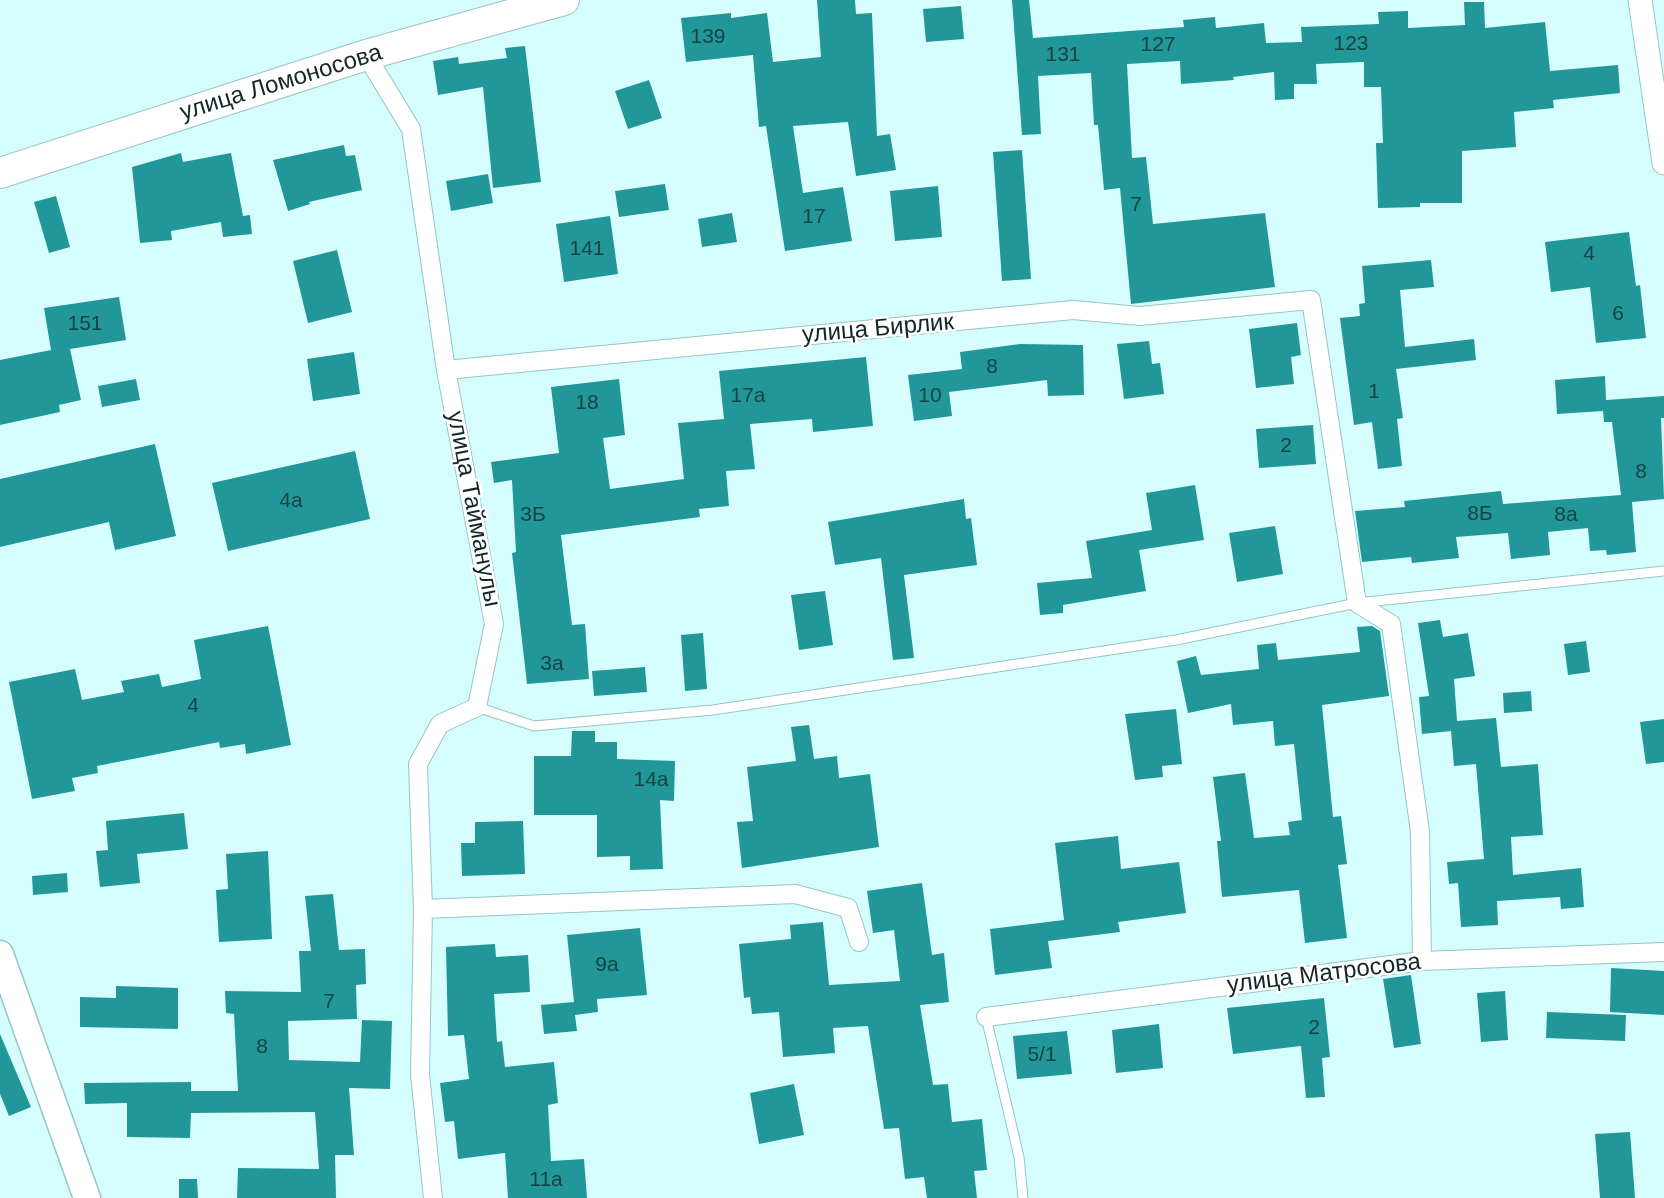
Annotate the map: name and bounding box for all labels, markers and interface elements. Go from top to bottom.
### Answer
house number: 139 [690,24,726,50]
house number: 123 [1333,31,1369,57]
house number: 127 [1140,32,1176,58]
street label: улица Ломоносова [177,39,385,127]
house number: 131 [1045,42,1081,68]
house number: 7 [1130,192,1142,218]
house number: 17 [802,204,826,230]
house number: 141 [569,236,605,262]
house number: 4 [1583,241,1595,267]
house number: 6 [1612,301,1624,327]
street label: улица Бирлик [801,308,955,350]
house number: 151 [67,311,103,337]
house number: 8 [986,354,998,380]
house number: 1 [1368,379,1380,405]
house number: 17а [730,383,766,409]
house number: 10 [918,383,942,409]
house number: 18 [575,390,599,416]
street label: улица Тайманулы [440,409,506,609]
house number: 2 [1280,433,1292,459]
house number: 8 [1635,459,1647,485]
house number: 4а [279,488,303,514]
house number: 8Б [1467,501,1493,527]
house number: 3Б [520,502,546,528]
house number: 8а [1554,502,1578,528]
house number: 3а [540,651,564,677]
house number: 4 [187,693,199,719]
house number: 14а [633,767,669,793]
street label: улица Матросова [1226,948,1422,1000]
house number: 9а [595,952,619,978]
house number: 7 [323,989,335,1015]
house number: 2 [1308,1015,1320,1041]
house number: 8 [256,1034,268,1060]
house number: 5/1 [1027,1042,1057,1068]
house number: 11а [529,1167,563,1193]

